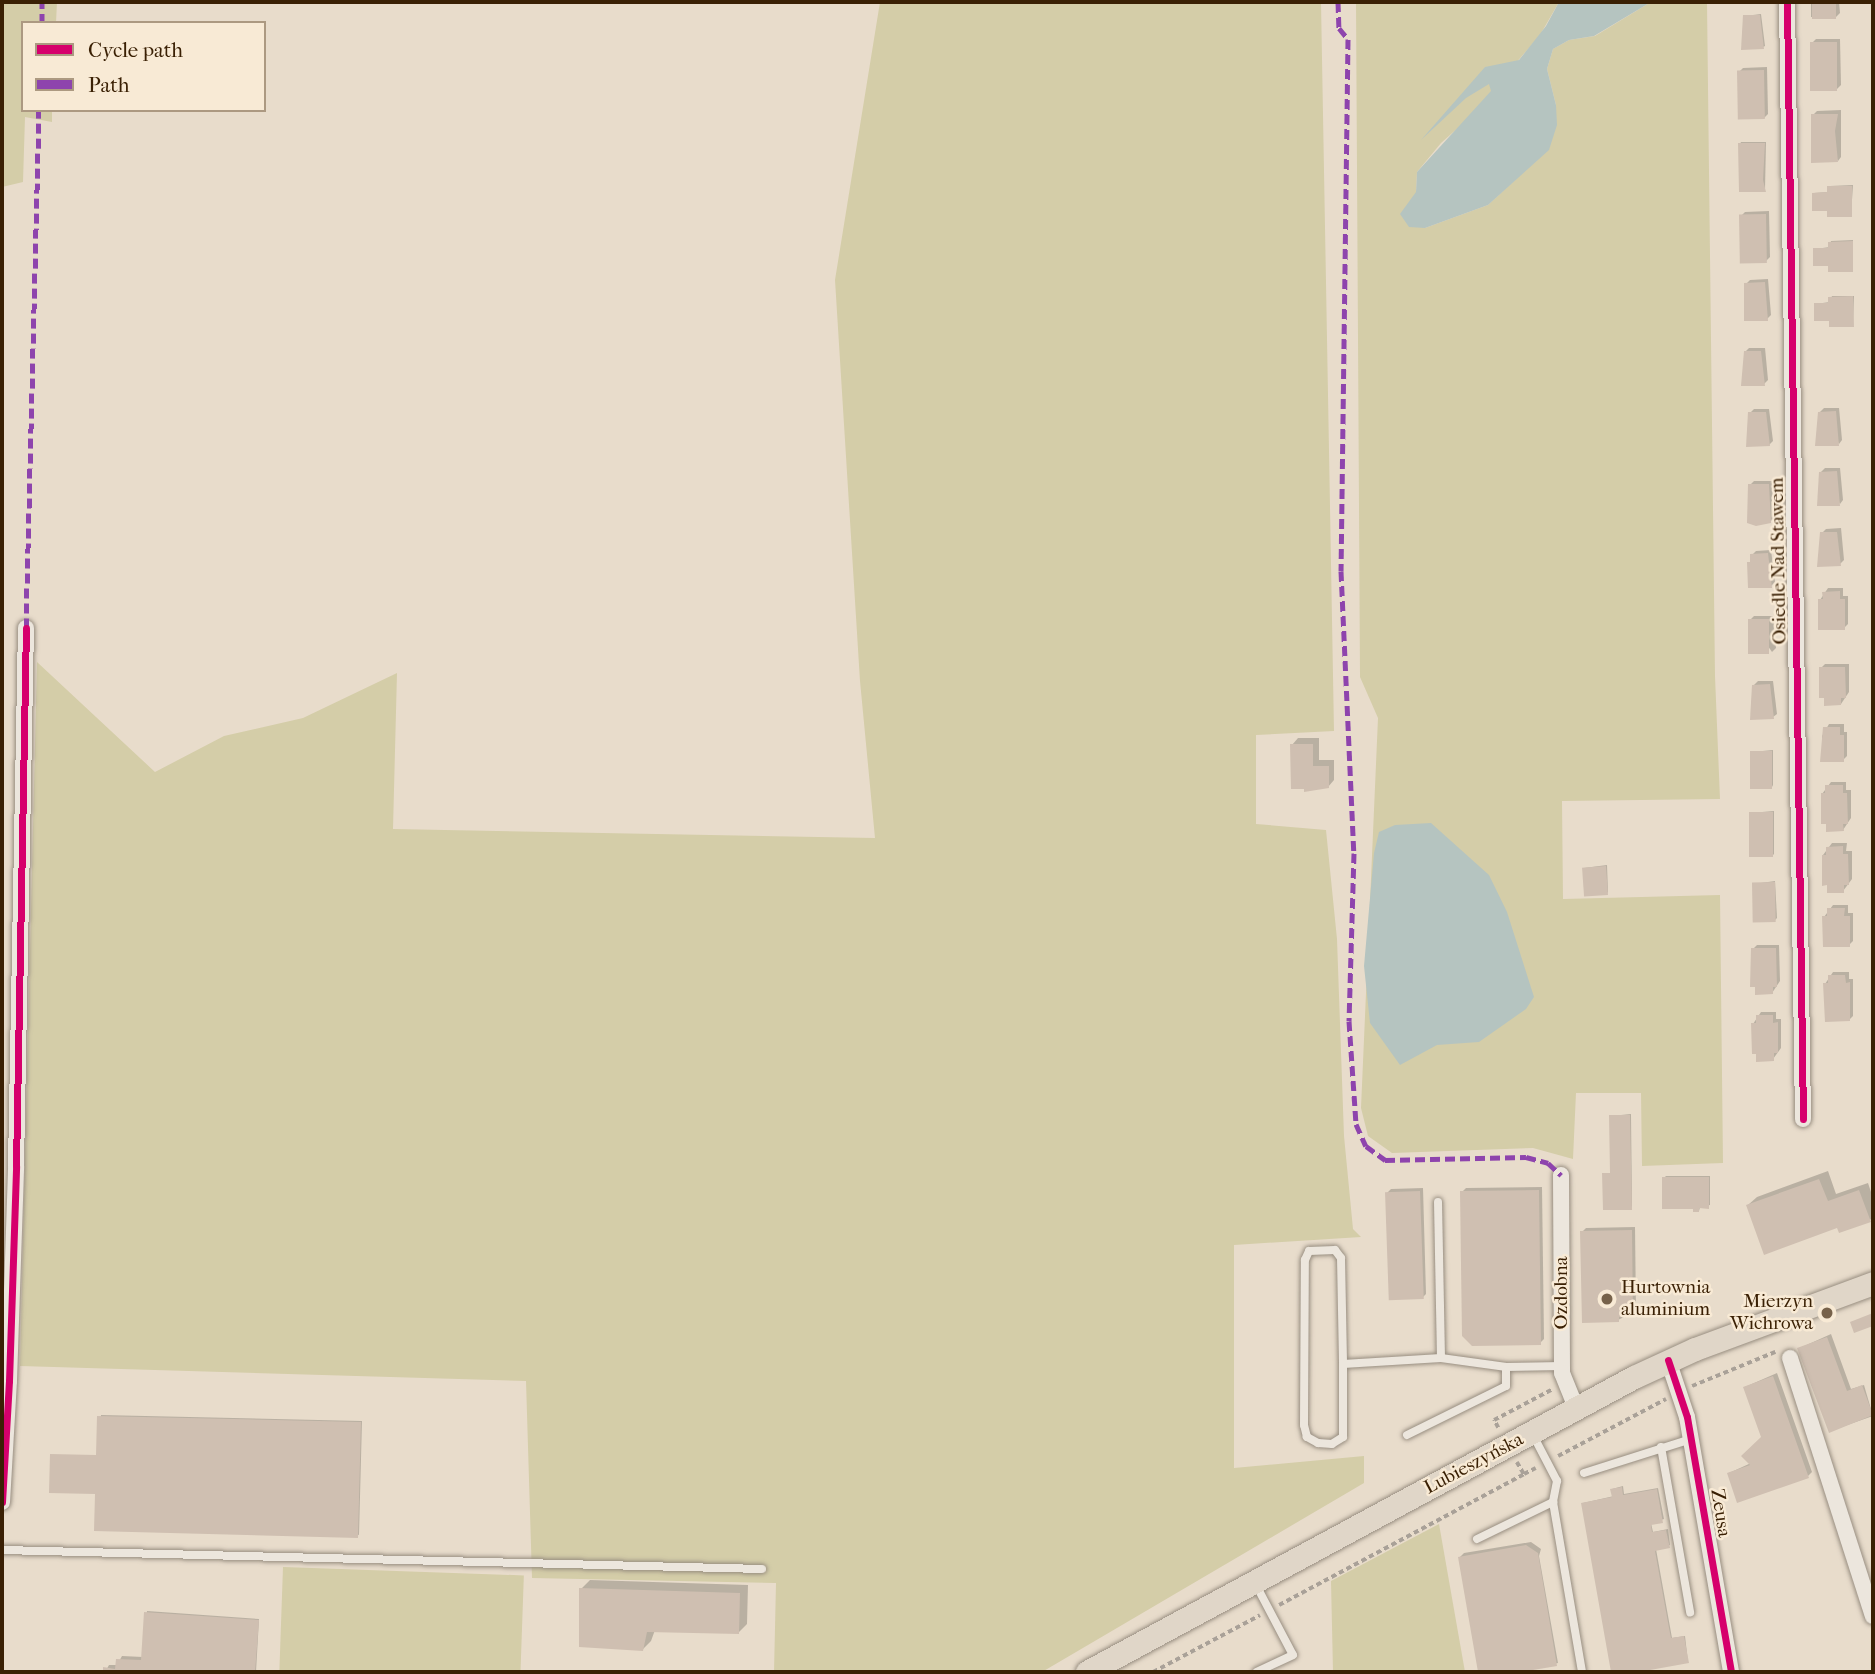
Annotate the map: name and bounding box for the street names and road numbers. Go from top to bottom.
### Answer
street label: Osiedle Nad Stawem [1766,477,1792,645]
street label: Ozdobna [1551,1256,1573,1330]
street label: Lubieszyńska [1421,1428,1527,1500]
street label: Zeusa [1705,1487,1735,1539]

